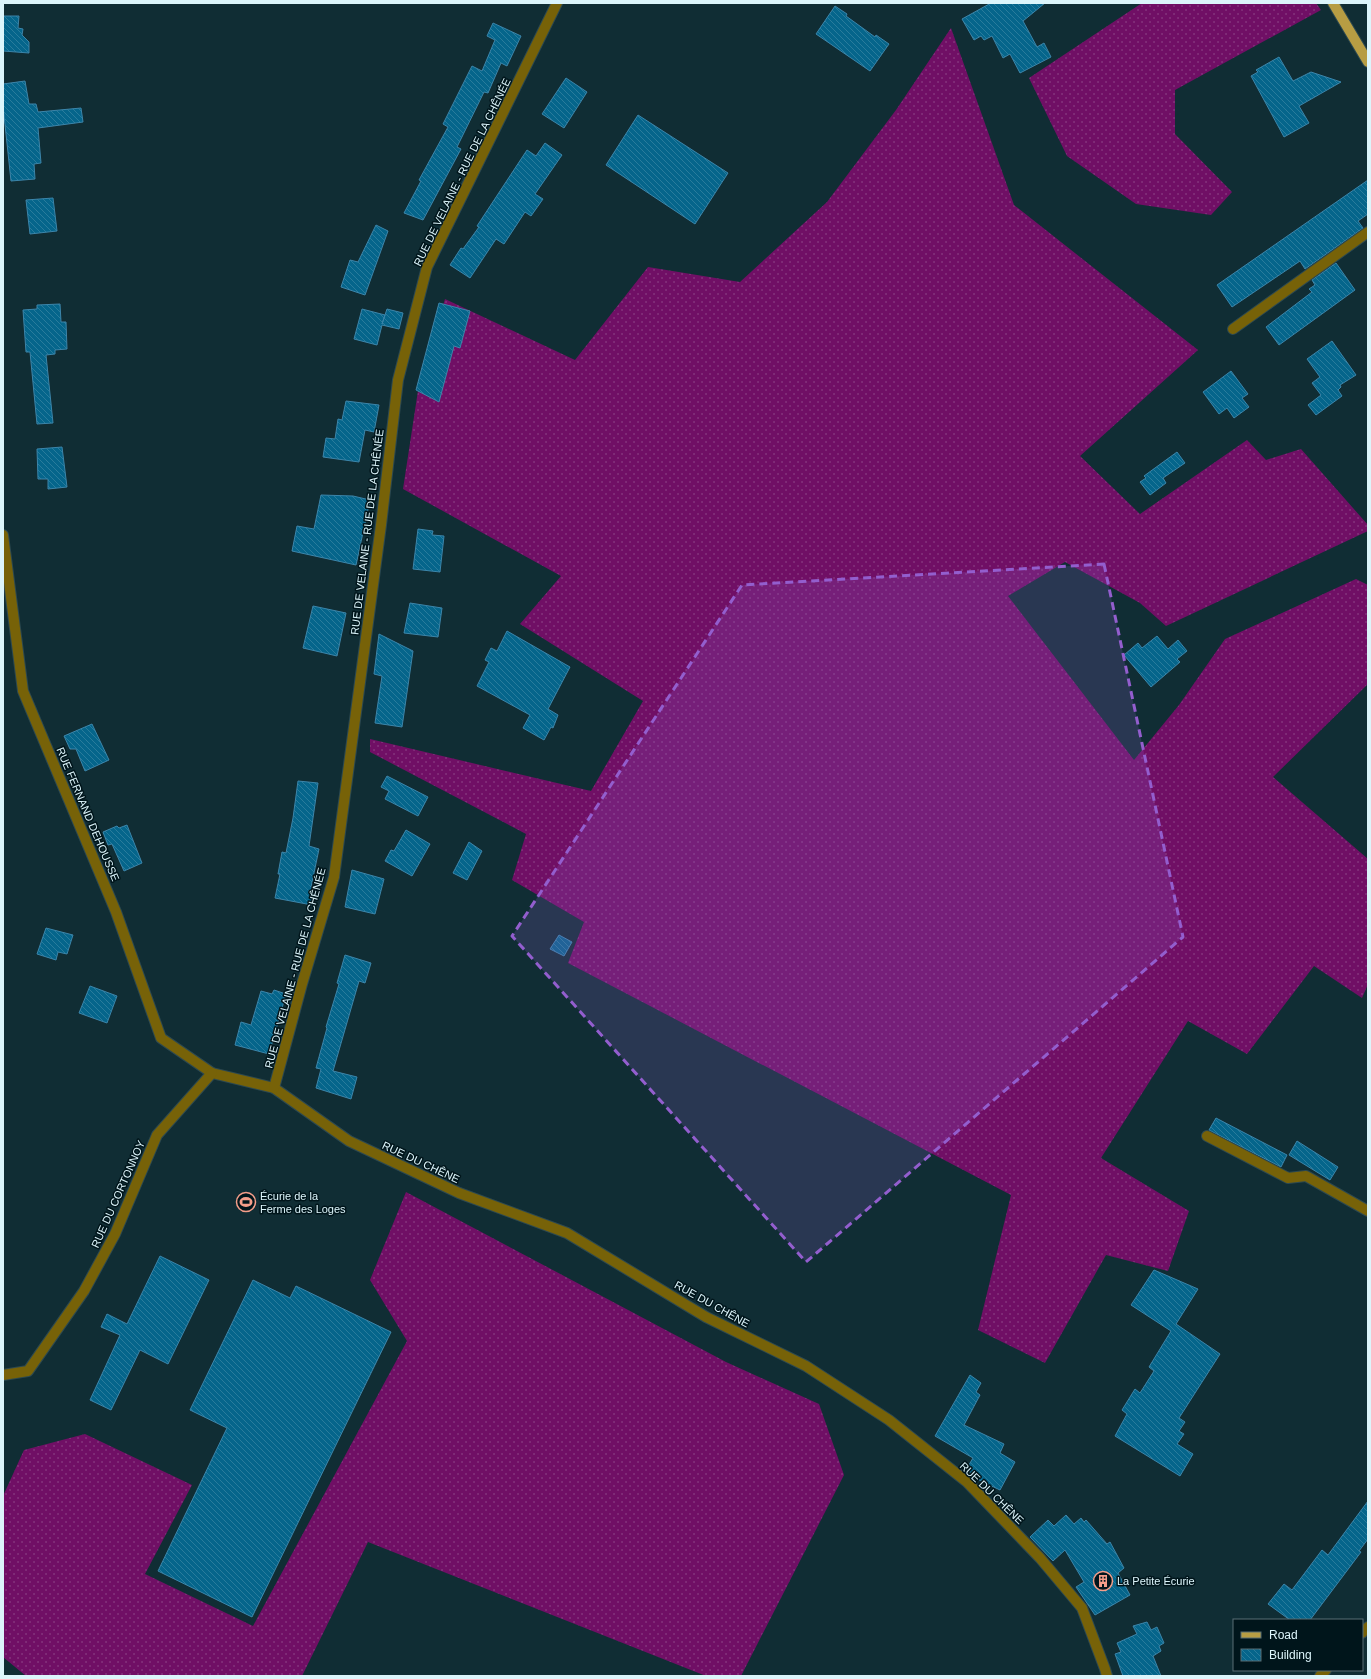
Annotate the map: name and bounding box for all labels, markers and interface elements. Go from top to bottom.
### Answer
street label: RUE DE VELAINE - RUE DE LA CHÊNÉE [411,76,513,268]
street label: RUE DE VELAINE - RUE DE LA CHÊNÉE [348,428,386,636]
street label: RUE FERNAND DEHOUSSE [54,745,122,883]
street label: RUE DE VELAINE - RUE DE LA CHÊNÉE [262,866,328,1070]
street label: RUE DU CORTONNOY [89,1138,147,1250]
street label: RUE DU CHÊNE [381,1139,461,1185]
place label: Écurie de la Ferme des Loges [260,1190,346,1215]
sports icon: Écurie de la Ferme des Loges [235,1191,257,1213]
street label: RUE DU CHÊNE [672,1278,752,1330]
street label: RUE DU CHÊNE [958,1460,1026,1526]
building icon: La Petite Écurie [1092,1570,1114,1592]
place label: La Petite Écurie [1117,1575,1195,1587]
legend [1233,1619,1363,1671]
text: Road [1269,1628,1298,1642]
text: Building [1269,1648,1312,1662]

